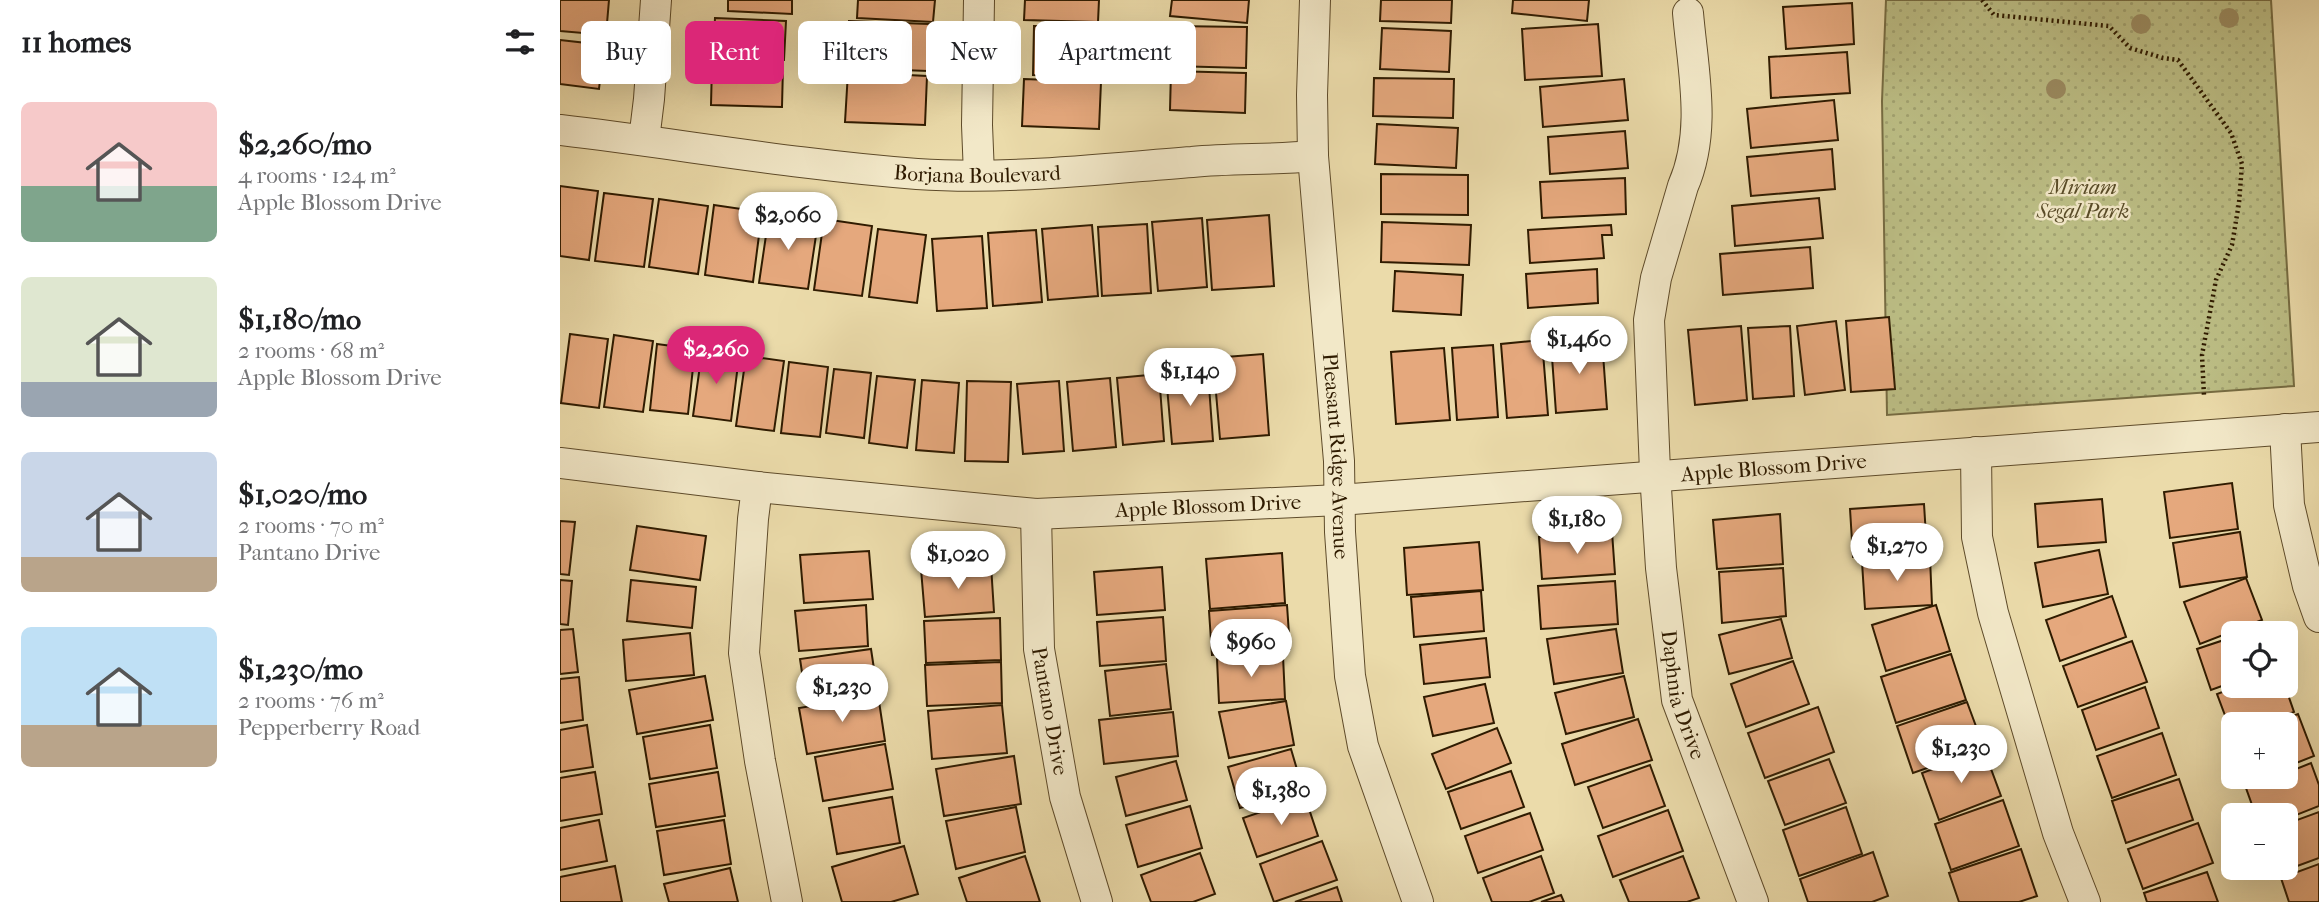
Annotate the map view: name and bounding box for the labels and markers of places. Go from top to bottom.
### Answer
pin: $2,060 [731,192,845,252]
pin: $1,460 [1522,316,1636,376]
pin: $2,260 [659,326,773,386]
pin: $1,140 [1133,348,1247,408]
pin: $1,180 [1520,496,1634,556]
pin: $1,270 [1840,524,1954,583]
pin: $1,020 [901,532,1015,591]
pin: $960 [1210,620,1292,679]
pin: $1,230 [785,664,899,724]
pin: $1,230 [1904,726,2018,785]
pin: $1,380 [1224,768,1338,827]

